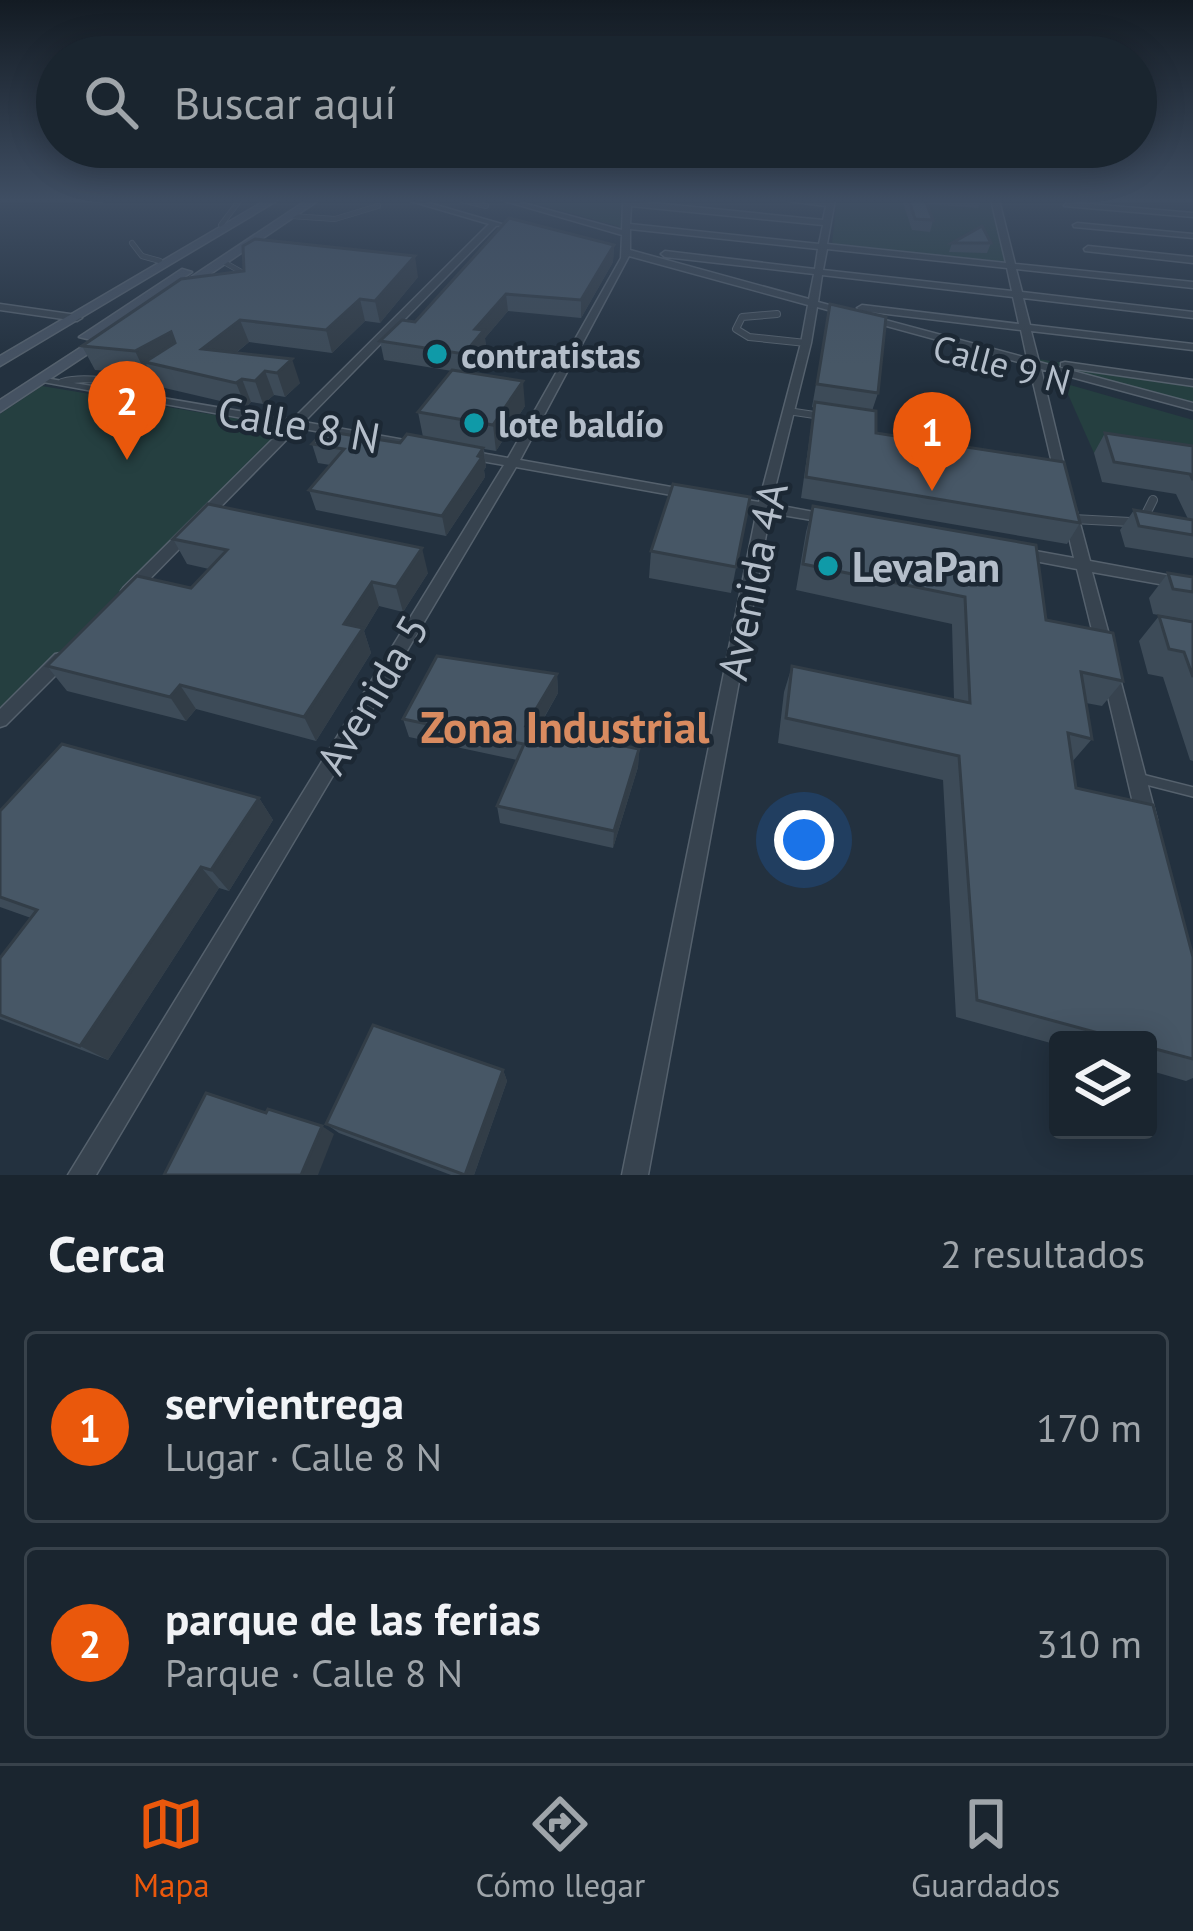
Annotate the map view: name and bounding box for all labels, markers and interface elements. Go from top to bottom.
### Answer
search box [36,36,1157,168]
icon: search [78,69,144,135]
text: Buscar aquí [174,73,396,131]
street label: Calle 9 N [928,323,1076,405]
place label: contratistas [461,331,641,378]
marker: contratistas [424,341,450,367]
pin: 2 [88,361,166,460]
street label: Calle 8 N [214,383,384,465]
pin: 1 [893,392,971,491]
place label: lote baldío [498,400,664,447]
marker: lote baldío [461,410,487,436]
street label: Avenida 4A [704,477,800,685]
place label: LevaPan [852,539,1000,594]
marker: LevaPan [815,553,841,579]
street label: Avenida 5 [303,604,441,784]
district label: Zona Industrial [421,697,710,755]
your location [774,810,834,870]
map controls [1049,1031,1157,1139]
button: layers [1049,1031,1157,1139]
text: Cerca [48,1220,166,1286]
text: 2 resultados [941,1228,1145,1279]
text: servientrega [165,1373,404,1431]
text: 1 [79,1402,101,1453]
text: 170 m [1036,1402,1142,1453]
text: Lugar · Calle 8 N [165,1431,442,1482]
text: parque de las ferias [165,1589,541,1647]
text: 2 [79,1618,101,1669]
text: 310 m [1036,1618,1142,1669]
text: Parque · Calle 8 N [165,1647,463,1698]
tab: Mapa [133,1791,210,1906]
tab: Cómo llegar [475,1791,645,1906]
tab: Guardados [911,1791,1060,1906]

